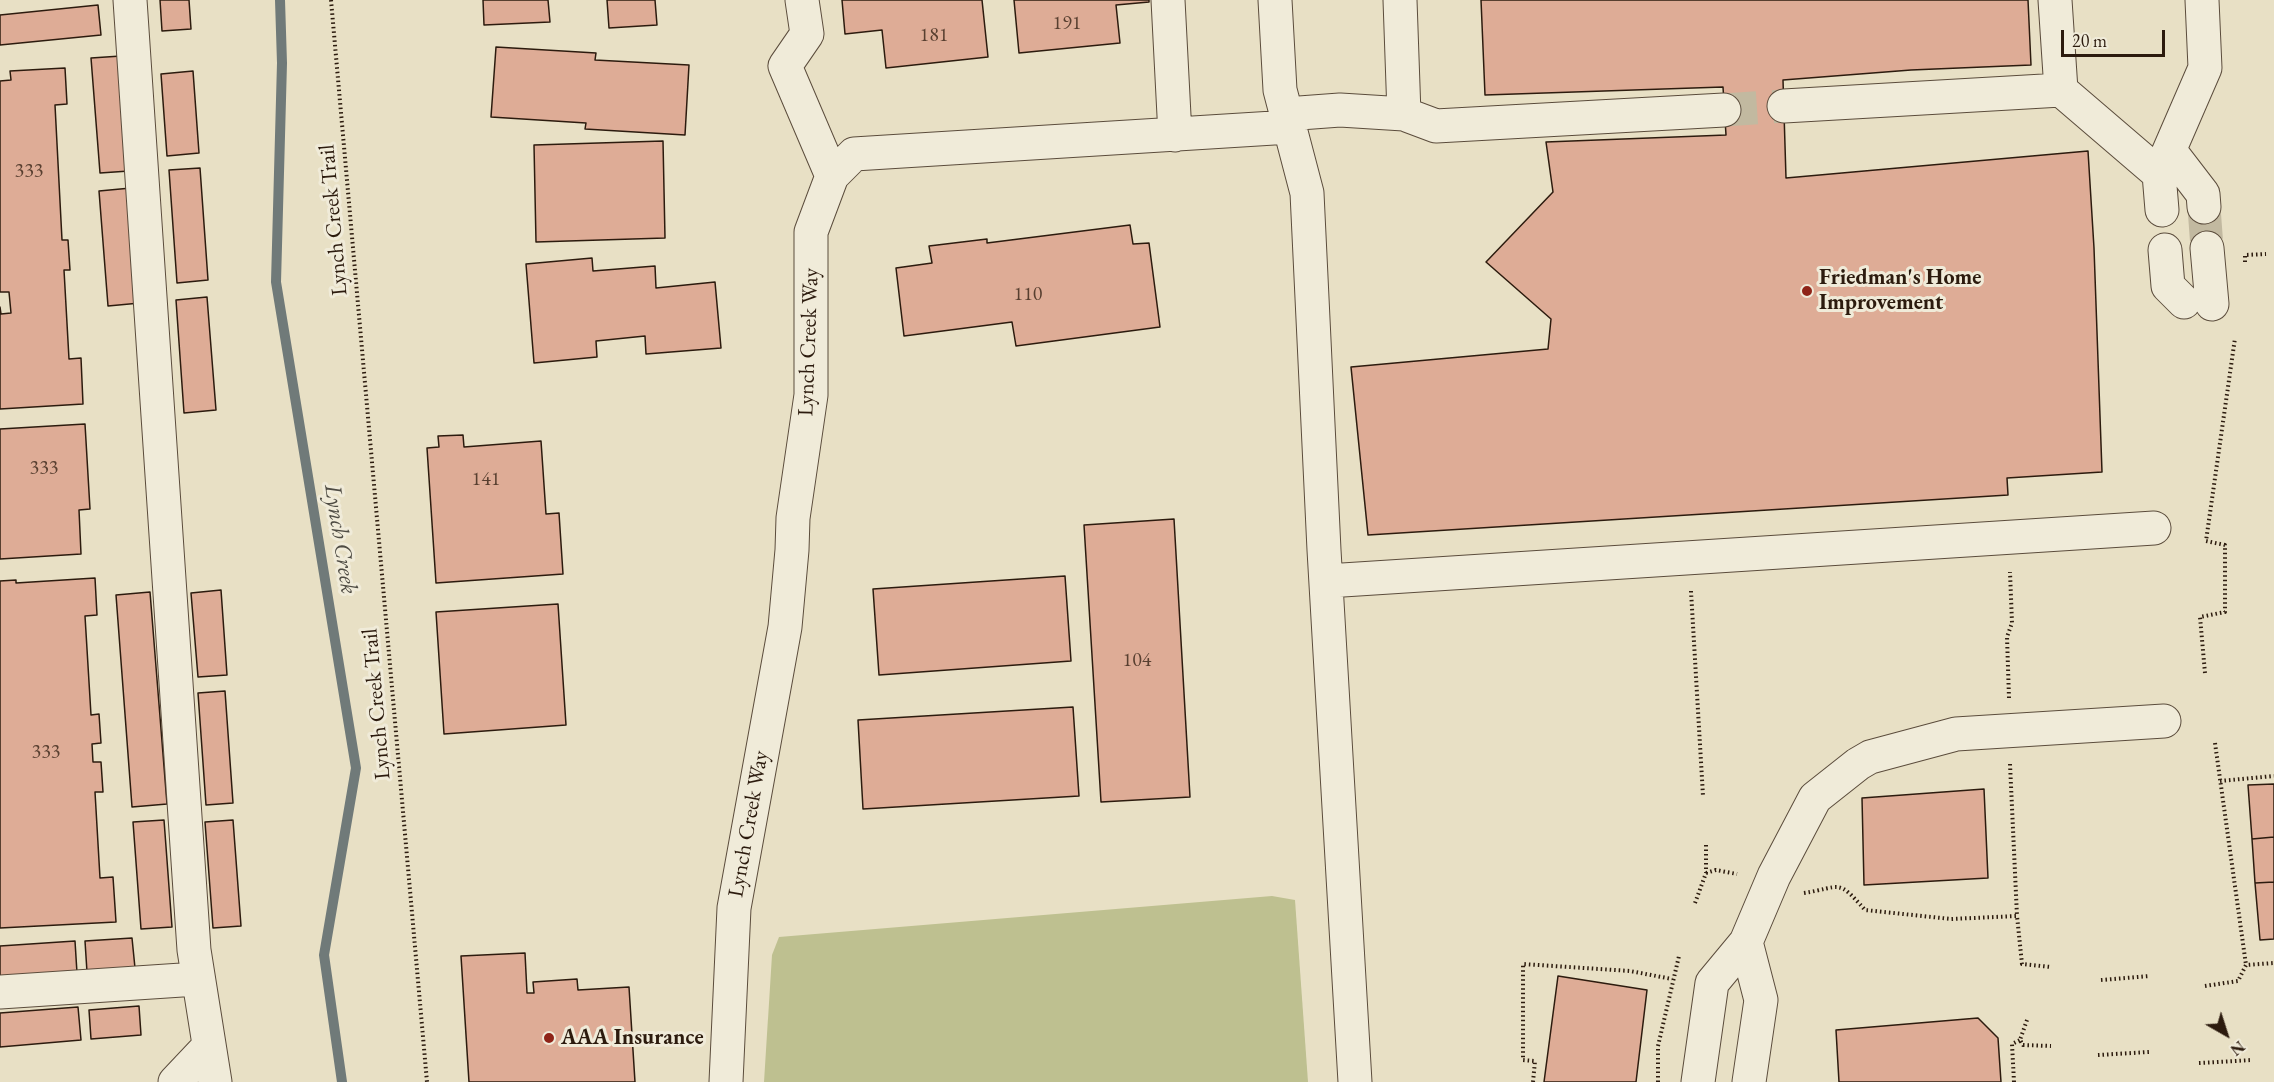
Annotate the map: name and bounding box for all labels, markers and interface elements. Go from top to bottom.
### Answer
house number: 191 [1053,12,1081,36]
scale bar [2064,18,2168,56]
house number: 181 [920,24,948,48]
text: 20 m [2072,29,2107,52]
street label: Lynch Creek Trail [314,143,354,297]
house number: 333 [15,160,43,184]
place label: Friedman's Home Improvement [1819,265,1981,316]
street label: Lynch Creek Way [793,267,825,417]
house number: 110 [1014,283,1042,307]
marker: Friedman's Home Improvement [1800,284,1814,298]
house number: 333 [30,457,58,481]
house number: 141 [472,468,500,492]
water label: Lynch Creek [317,482,363,596]
street label: Lynch Creek Trail [357,627,397,781]
house number: 104 [1123,649,1151,673]
house number: 333 [32,741,60,765]
street label: Lynch Creek Way [723,749,775,899]
north arrow [2196,1004,2256,1064]
place label: AAA Insurance [561,1025,704,1051]
marker: AAA Insurance [542,1031,556,1045]
text: N [2226,1036,2249,1061]

